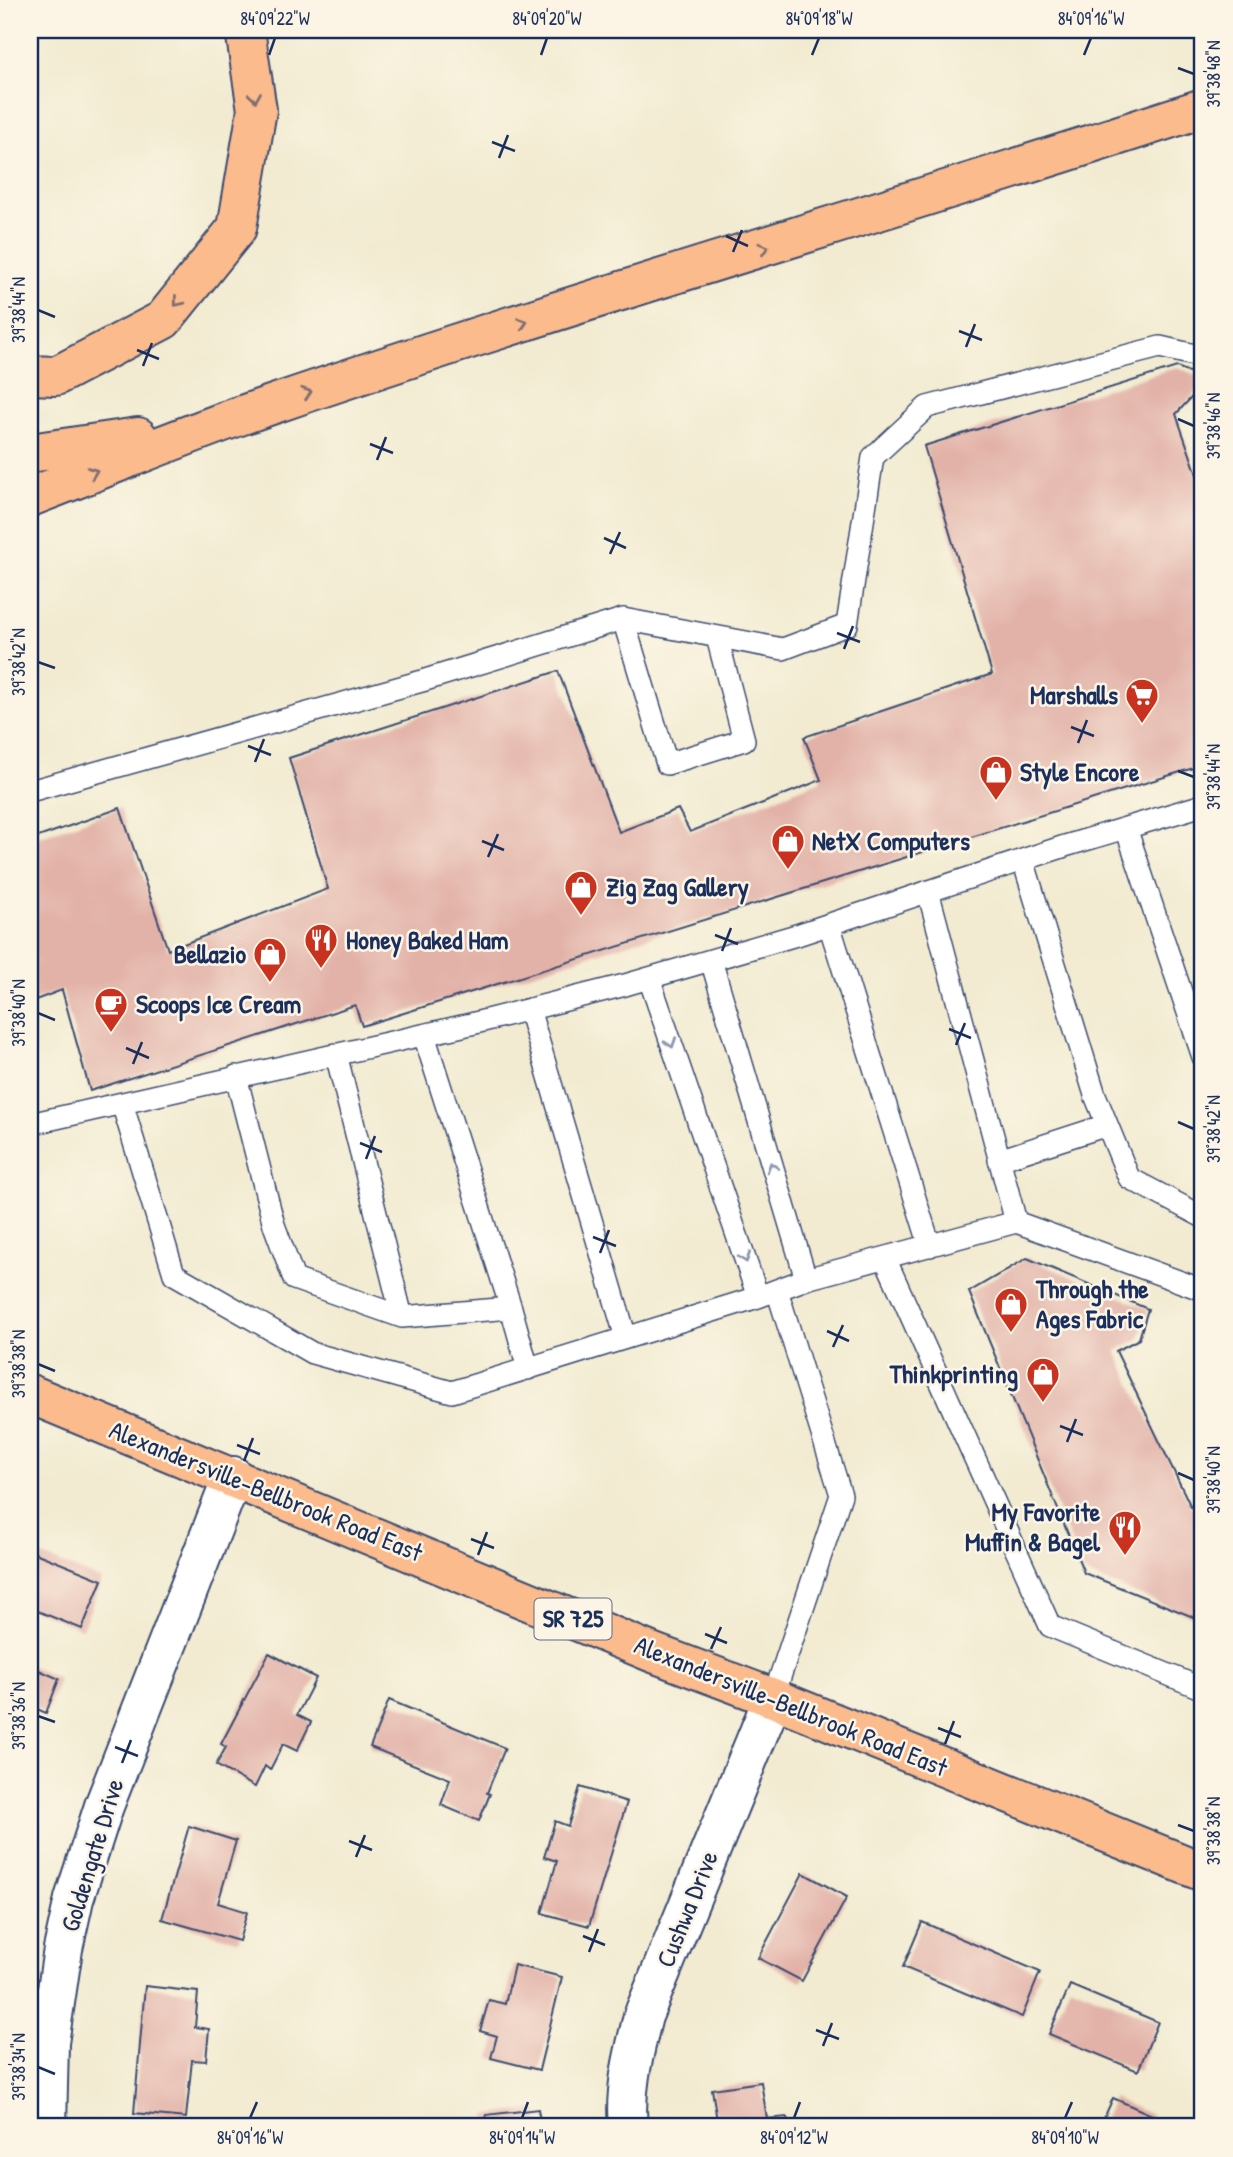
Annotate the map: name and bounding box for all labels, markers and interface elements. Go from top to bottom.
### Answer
text: 84°09'22"W [240,6,310,31]
text: 84°09'20"W [512,6,582,31]
text: 84°09'18"W [785,6,853,31]
text: 84°09'16"W [1058,6,1124,31]
text: 39°38'48"N [1201,40,1226,108]
one-way arrow [247,91,262,103]
one-way arrow [757,241,769,256]
text: 39°38'44"N [6,277,31,343]
one-way arrow [173,294,186,306]
one-way arrow [517,317,529,331]
one-way arrow [300,387,312,402]
text: 39°38'46"N [1201,393,1226,459]
one-way arrow [87,467,99,481]
text: 39°38'42"N [6,628,31,696]
supermarket icon: Marshalls [1123,676,1161,725]
place label: Marshalls [1030,677,1118,712]
text: 39°38'44"N [1201,744,1226,810]
shop icon: Style Encore [977,753,1015,802]
place label: Style Encore [1020,754,1140,790]
shop icon: NetX Computers [769,822,807,871]
place label: NetX Computers [812,823,970,859]
shop icon: Zig Zag Gallery [562,868,600,917]
place label: Zig Zag Gallery [606,869,749,905]
restaurant icon: Honey Baked Ham [302,921,340,970]
place label: Honey Baked Ham [346,922,509,958]
shop icon: Bellazio [251,935,289,984]
place label: Bellazio [174,936,247,971]
text: 39°38'40"N [6,979,31,1047]
cafe icon: Scoops Ice Cream [92,985,130,1034]
place label: Scoops Ice Cream [136,986,301,1022]
one-way arrow [663,1036,677,1049]
text: 39°38'42"N [1201,1095,1226,1163]
one-way arrow [766,1161,781,1173]
one-way arrow [737,1252,751,1264]
place label: Through the Ages Fabric [1035,1271,1149,1337]
shop icon: Through the Ages Fabric [992,1285,1030,1334]
text: 39°38'38"N [6,1330,31,1398]
shop icon: Thinkprinting [1024,1355,1062,1404]
place label: Thinkprinting [889,1356,1018,1392]
street label: Alexandersville-Bellbrook Road East [104,1412,429,1570]
text: 39°38'40"N [1201,1446,1226,1514]
place label: My Favorite Muffin & Bagel [965,1494,1101,1560]
restaurant icon: My Favorite Muffin & Bagel [1106,1508,1144,1557]
road number: SR 725 [534,1598,612,1639]
street label: Alexandersville-Bellbrook Road East [629,1627,954,1785]
text: 39°38'36"N [6,1682,31,1750]
street label: Goldengate Drive [52,1774,131,1936]
text: 39°38'38"N [1201,1797,1226,1865]
street label: Cushwa Drive [647,1845,726,1972]
text: 39°38'34"N [6,2033,31,2101]
text: 84°09'16"W [217,2125,283,2150]
text: 84°09'14"W [489,2125,555,2150]
text: 84°09'12"W [760,2125,828,2150]
text: 84°09'10"W [1031,2125,1099,2150]

